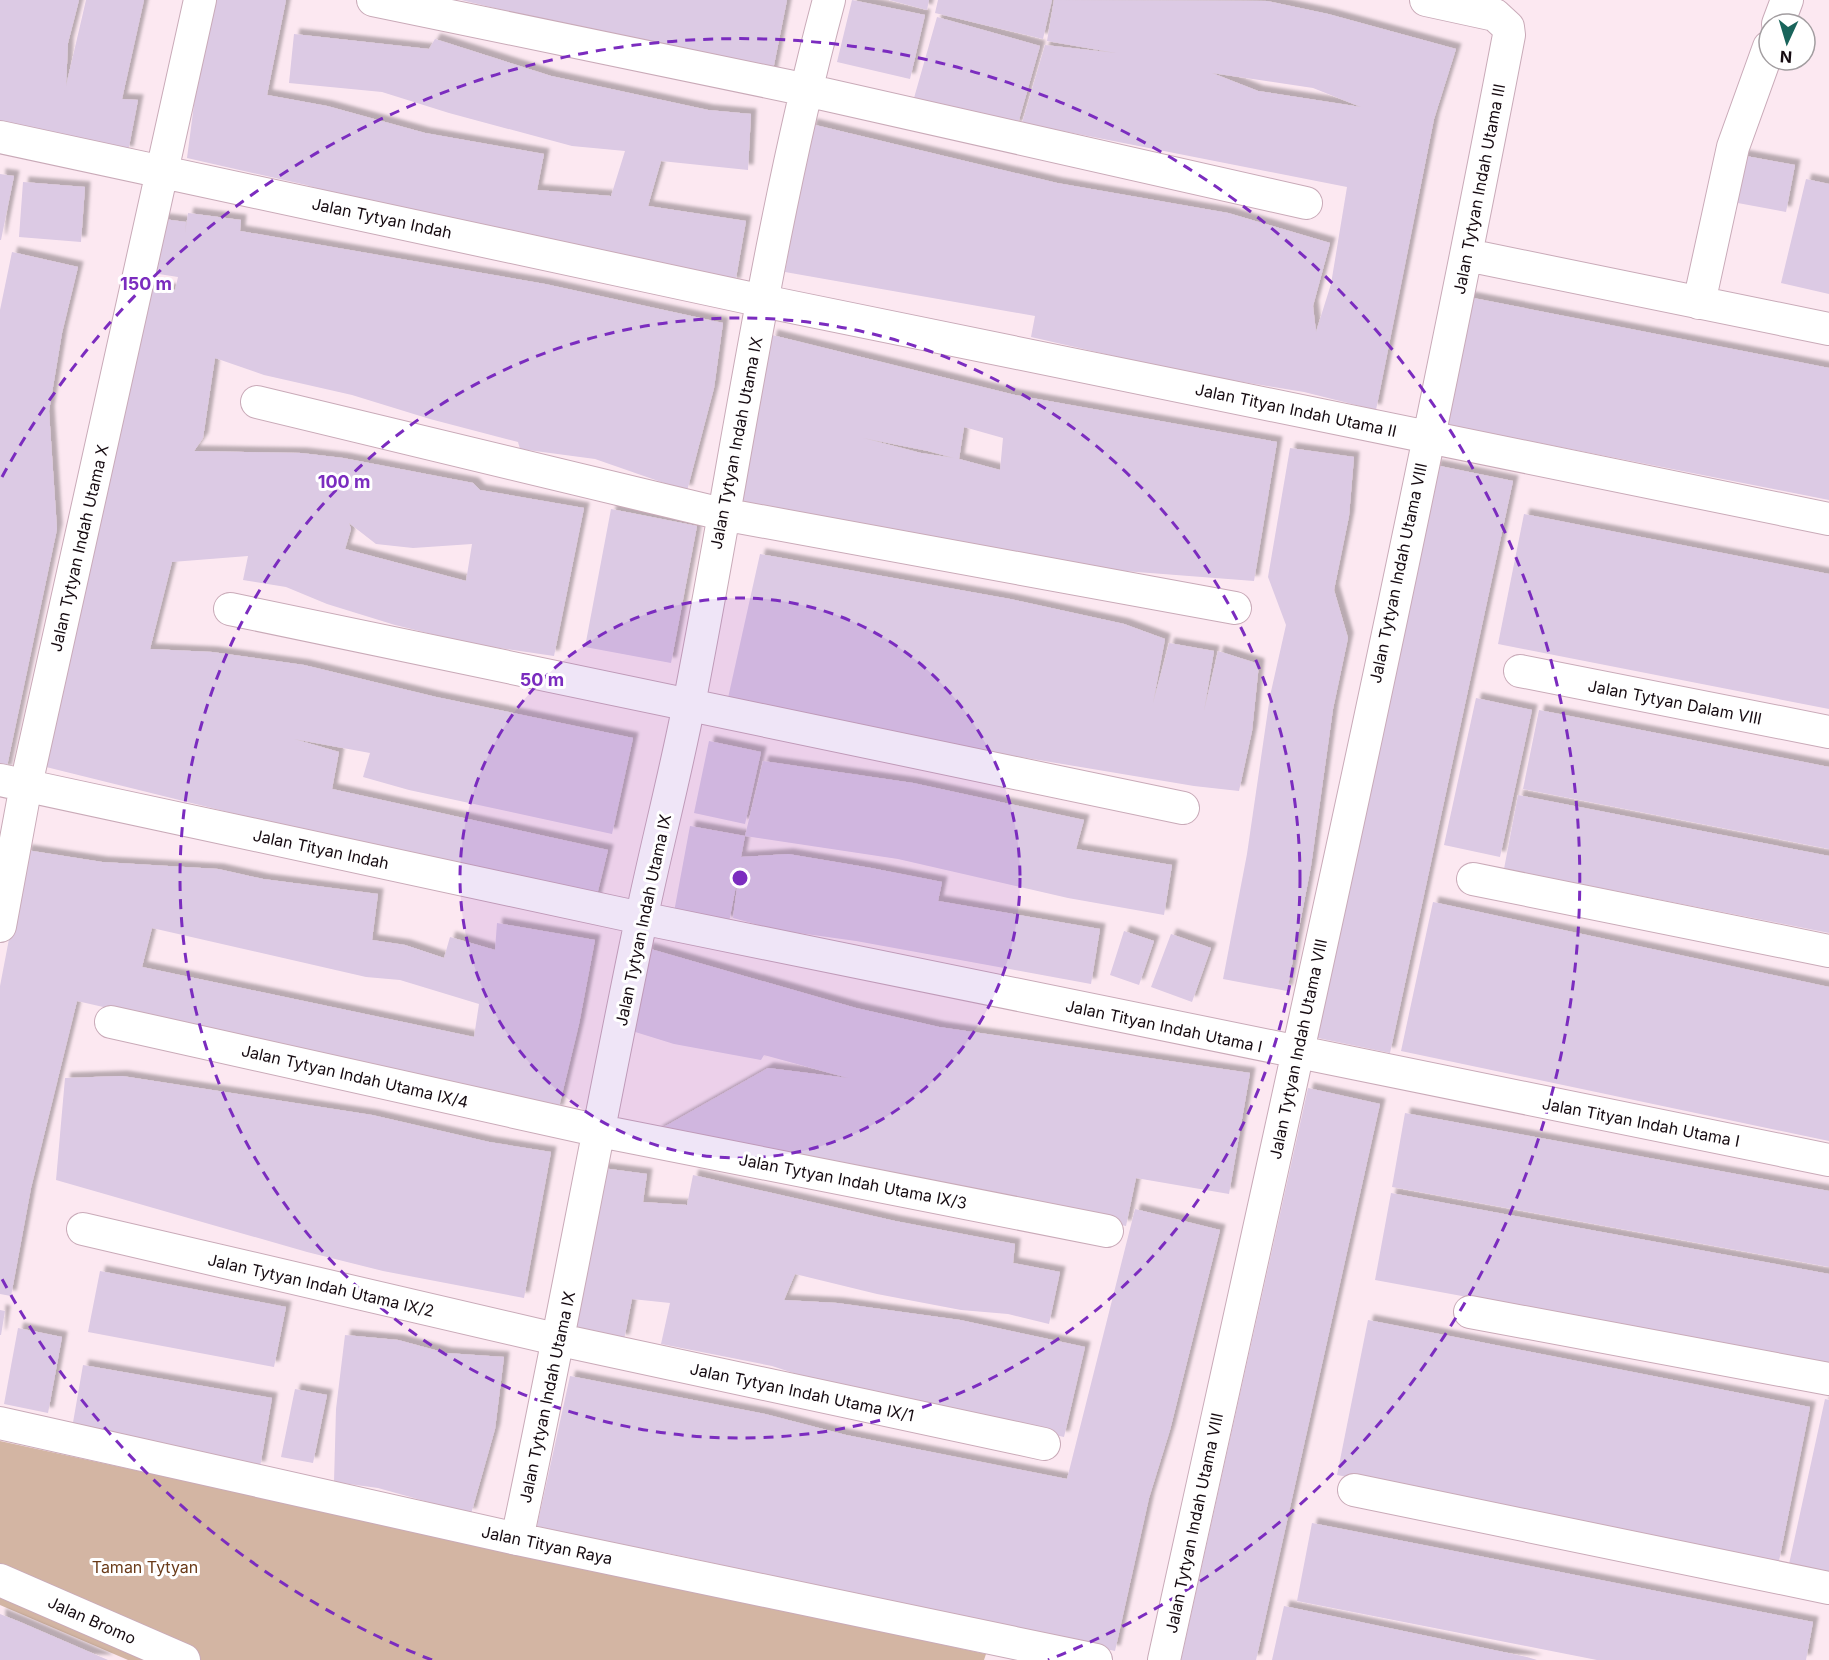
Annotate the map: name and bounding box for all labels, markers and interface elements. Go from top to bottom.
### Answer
north arrow [1757,12,1817,72]
text: N [1779,47,1793,67]
street label: Jalan Tytyan Indah Utama III [1449,82,1509,296]
street label: Jalan Tytyan Indah [310,193,454,243]
text: 150 m [120,273,172,294]
street label: Jalan Tytyan Indah Utama IX [706,335,766,551]
street label: Jalan Tityan Indah Utama II [1194,379,1398,441]
street label: Jalan Tytyan Indah Utama X [45,442,113,654]
street label: Jalan Tytyan Indah Utama VIII [1365,461,1431,685]
text: 100 m [318,471,370,492]
text: 50 m [520,669,564,690]
street label: Jalan Tytyan Dalam VIII [1586,675,1764,729]
street label: Jalan Tytyan Indah Utama IX [611,812,675,1028]
street label: Jalan Tityan Indah [251,825,391,873]
centre of rings [730,868,750,888]
street label: Jalan Tytyan Indah Utama VIII [1265,937,1331,1161]
street label: Jalan Tityan Indah Utama I [1064,995,1264,1057]
street label: Jalan Tytyan Indah Utama IX/4 [240,1040,470,1112]
street label: Jalan Tityan Indah Utama I [1540,1093,1742,1151]
street label: Jalan Tytyan Indah Utama IX/3 [737,1149,969,1213]
street label: Jalan Tytyan Indah Utama IX/2 [206,1249,436,1321]
street label: Jalan Tytyan Indah Utama IX [515,1289,579,1505]
street label: Jalan Tytyan Indah Utama IX/1 [688,1358,916,1426]
street label: Jalan Tytyan Indah Utama VIII [1161,1411,1227,1635]
street label: Jalan Tityan Raya [480,1521,614,1569]
park label: Taman Tytyan [92,1557,198,1577]
street label: Jalan Bromo [45,1592,139,1648]

